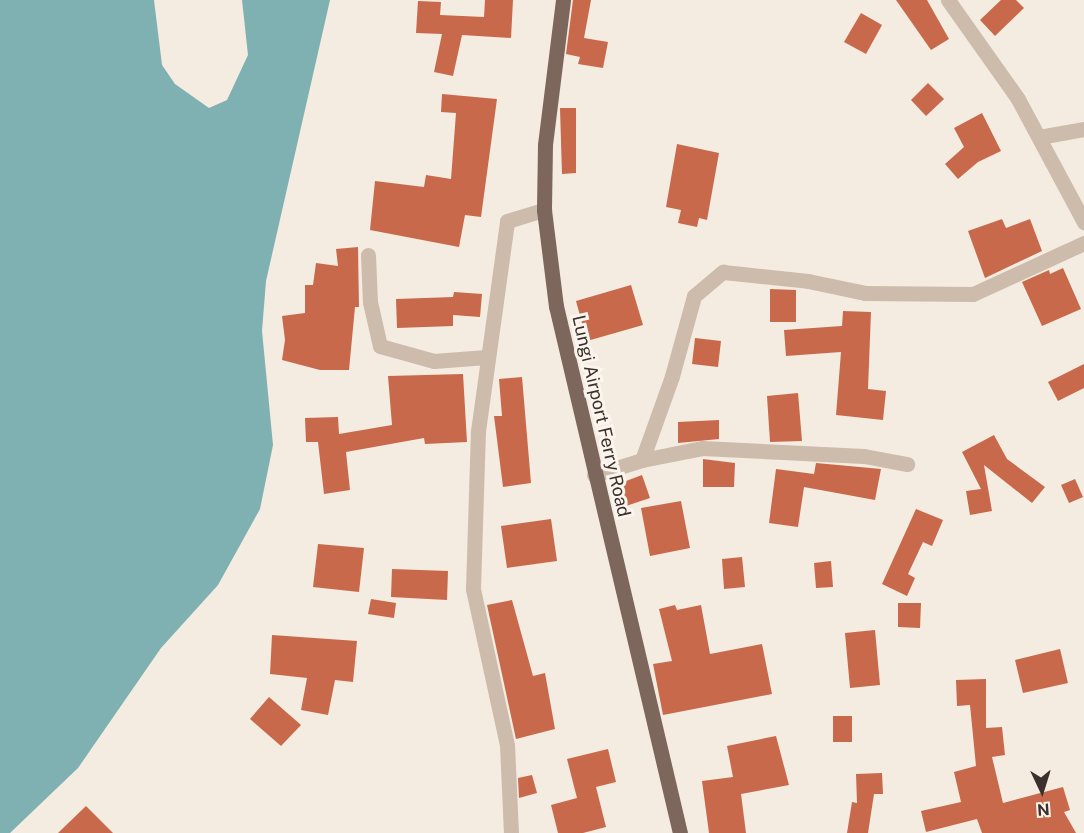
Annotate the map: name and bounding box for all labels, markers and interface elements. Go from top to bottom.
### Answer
street label: Lungi Airport Ferry Road [567,313,635,519]
north arrow [1012,761,1072,821]
text: N [1036,800,1050,819]

